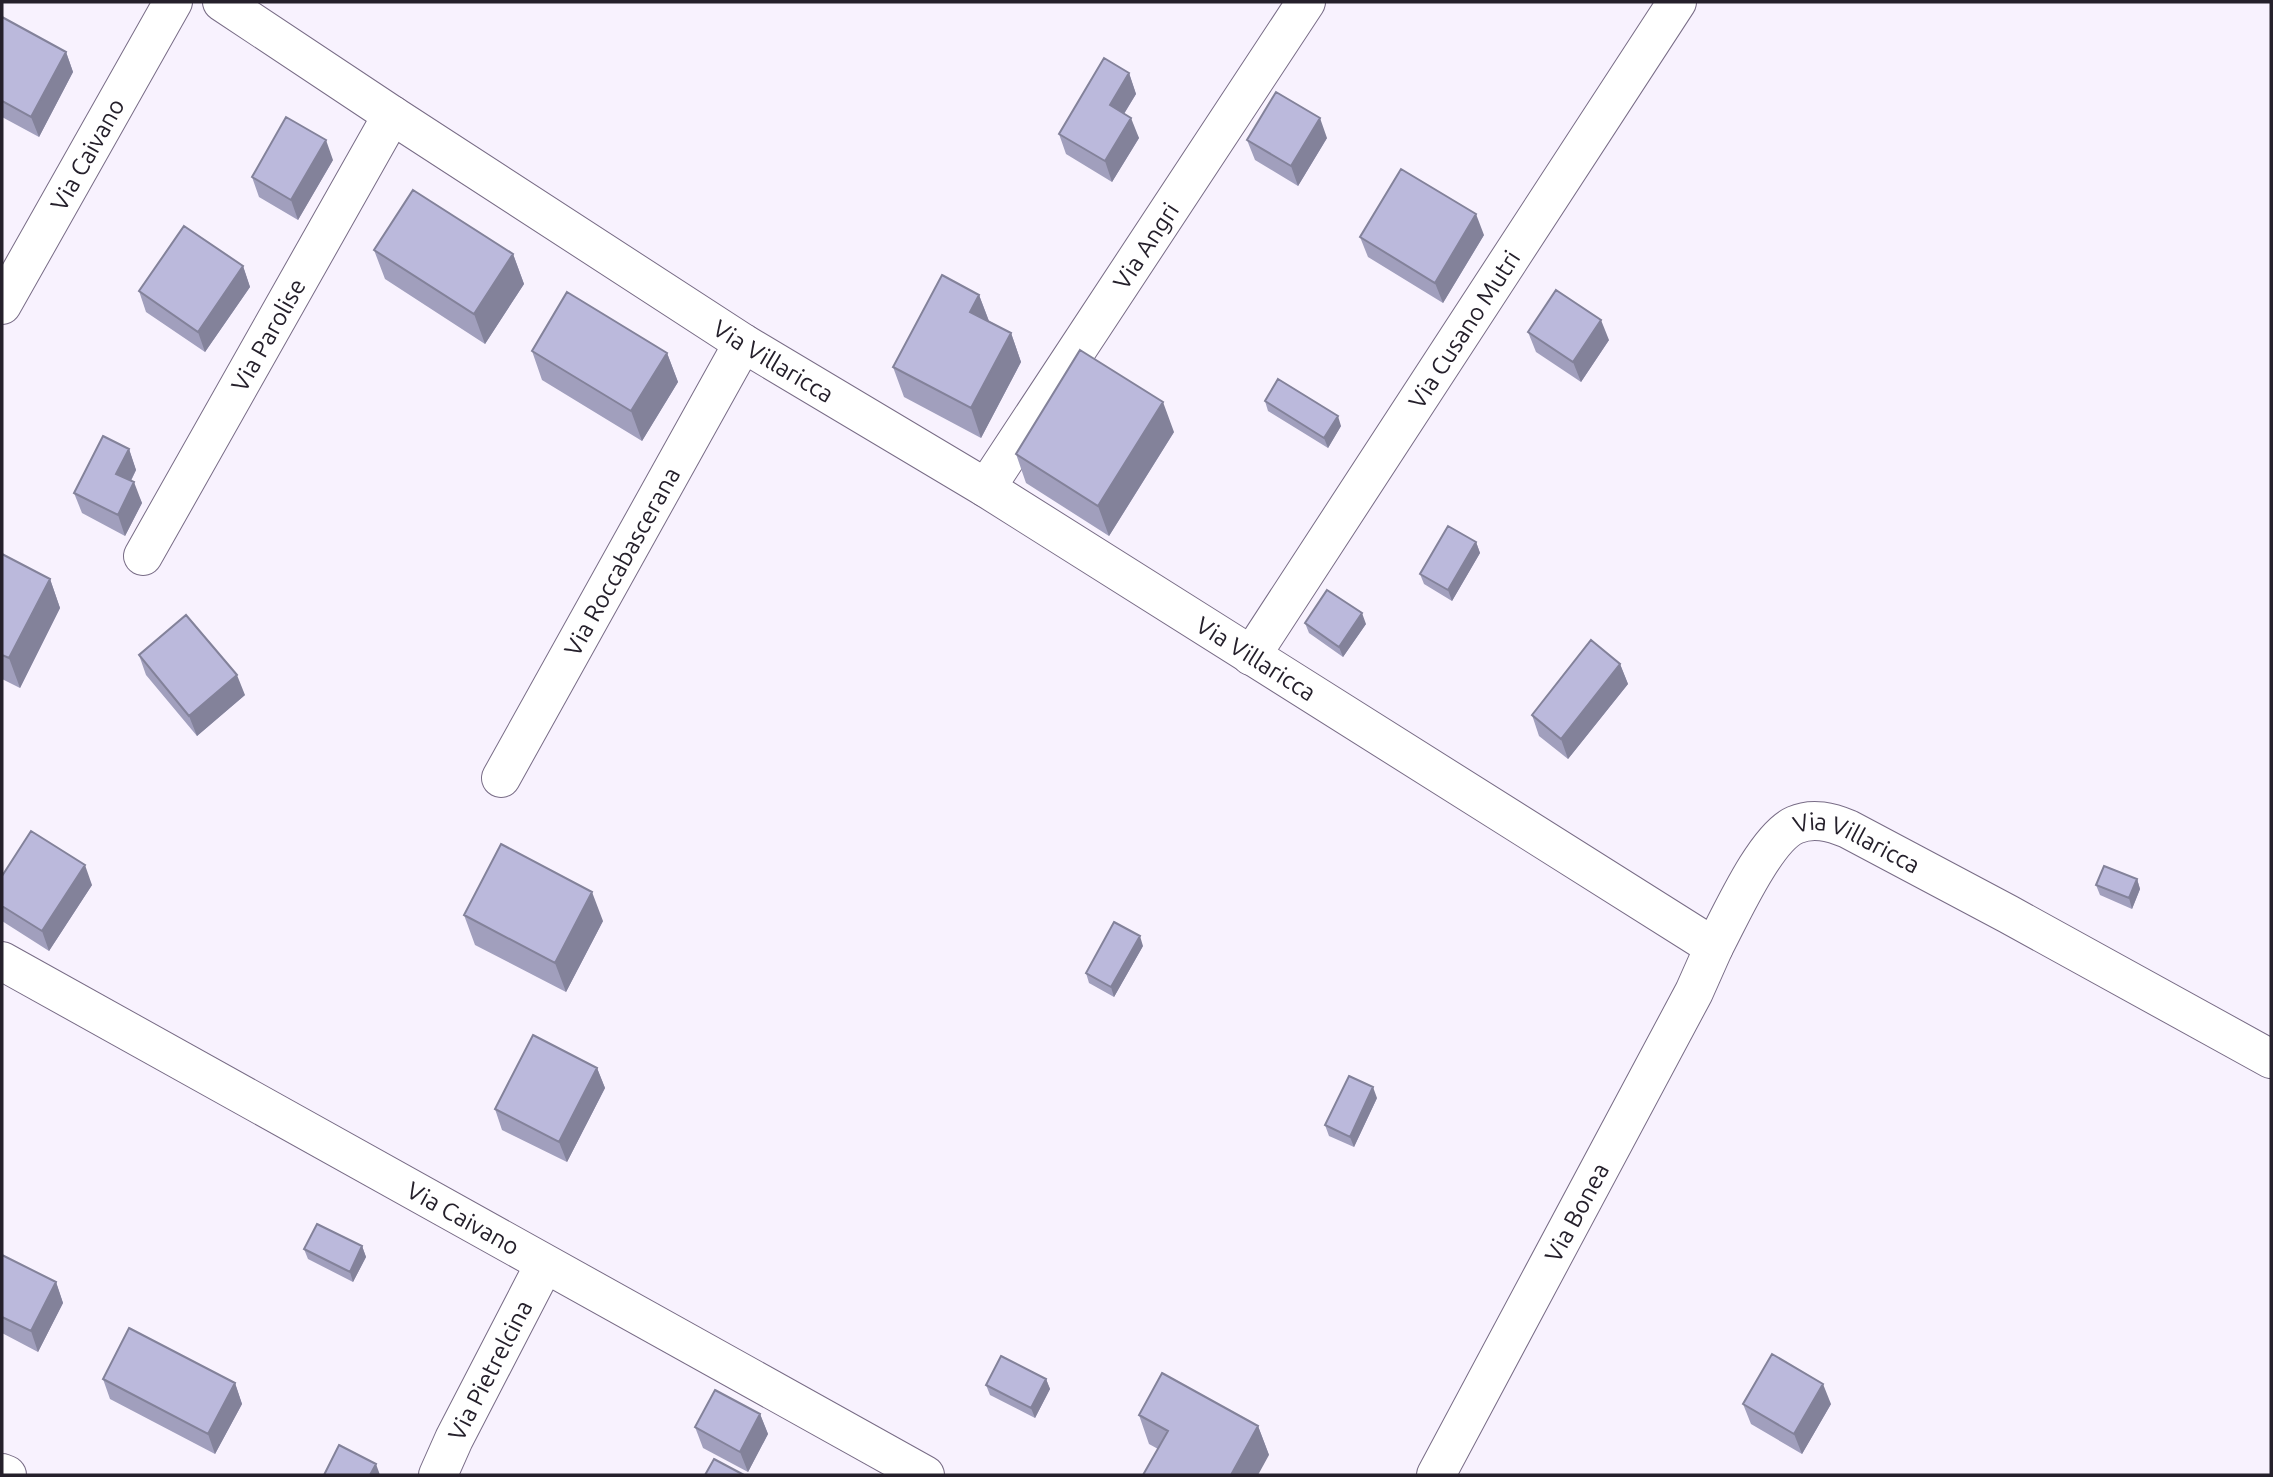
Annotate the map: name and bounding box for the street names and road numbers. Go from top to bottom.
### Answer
street label: Via Caivano [45,94,129,215]
street label: Via Angri [1107,198,1184,294]
street label: Via Cusano Mutri [1403,245,1525,413]
street label: Via Parolise [225,274,310,396]
street label: Via Villaricca [708,314,839,408]
street label: Via Roccabascerana [558,462,685,660]
street label: Via Villaricca [1191,611,1321,706]
street label: Via Villaricca [1790,807,1925,878]
street label: Via Bonea [1539,1158,1614,1266]
street label: Via Caivano [402,1176,524,1260]
street label: Via Pietrelcina [442,1295,537,1445]

